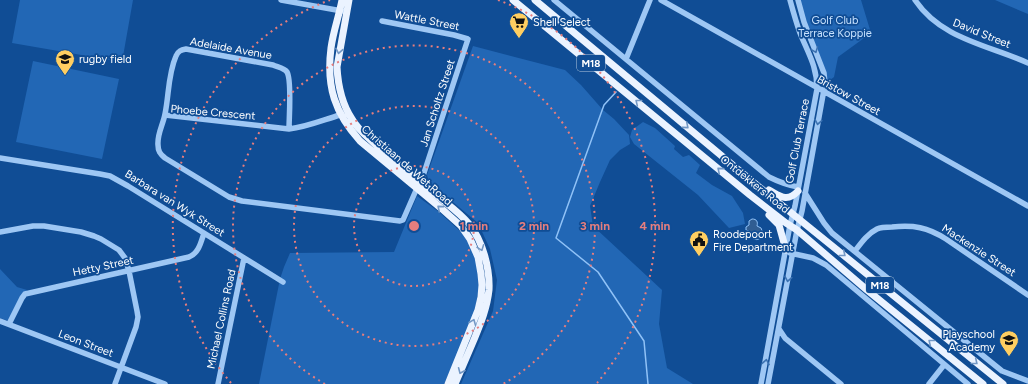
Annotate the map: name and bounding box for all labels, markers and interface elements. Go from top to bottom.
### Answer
street label: Wattle Street [393,8,461,33]
supermarket icon: Shell Select [508,11,530,39]
park label: Golf Club Terrace Koppie [798,14,872,40]
place label: Shell Select [533,16,591,29]
street label: David Street [951,16,1013,51]
street label: Adelaide Avenue [189,35,273,62]
one-way arrow [810,46,818,53]
one-way arrow [336,47,344,54]
school or university icon: rugby field [54,48,76,76]
place label: rugby field [79,53,132,66]
road number: M18 [577,55,605,71]
street label: Jan Scholtz Street [417,58,458,148]
street label: Bristow Street [815,73,883,118]
street label: Golf Club Terrace [783,98,812,185]
one-way arrow [635,100,642,107]
street label: Phoebe Crescent [170,102,256,123]
one-way arrow [814,119,823,125]
one-way arrow [682,121,689,128]
street label: Christiaan de Wet Road [359,123,455,208]
street label: Ontdekkers Road [718,153,792,216]
street label: Barbara van Wyk Street [122,167,227,240]
one-way arrow [717,167,724,174]
one-way arrow [438,205,445,212]
centre of rings [407,219,421,233]
text: 1 min [460,219,488,233]
text: 2 min [519,219,549,233]
text: 3 min [580,219,610,233]
text: 4 min [640,219,671,233]
street label: Mackenzie Street [939,222,1018,279]
place label: Roodepoort Fire Department [713,228,793,254]
public building icon: Roodepoort Fire Department [688,229,710,257]
one-way arrow [477,244,485,251]
one-way arrow [838,249,845,256]
street label: Hetty Street [71,254,135,279]
street label: Michael Collins Road [205,268,238,370]
one-way arrow [784,276,793,282]
road number: M18 [866,277,894,293]
one-way arrow [469,319,477,326]
street label: Leon Street [57,327,115,360]
place label: Playschool Academy [943,328,995,354]
school or university icon: Playschool Academy [998,329,1020,357]
one-way arrow [928,339,935,346]
one-way arrow [971,357,978,364]
one-way arrow [761,358,769,365]
one-way arrow [457,368,465,375]

